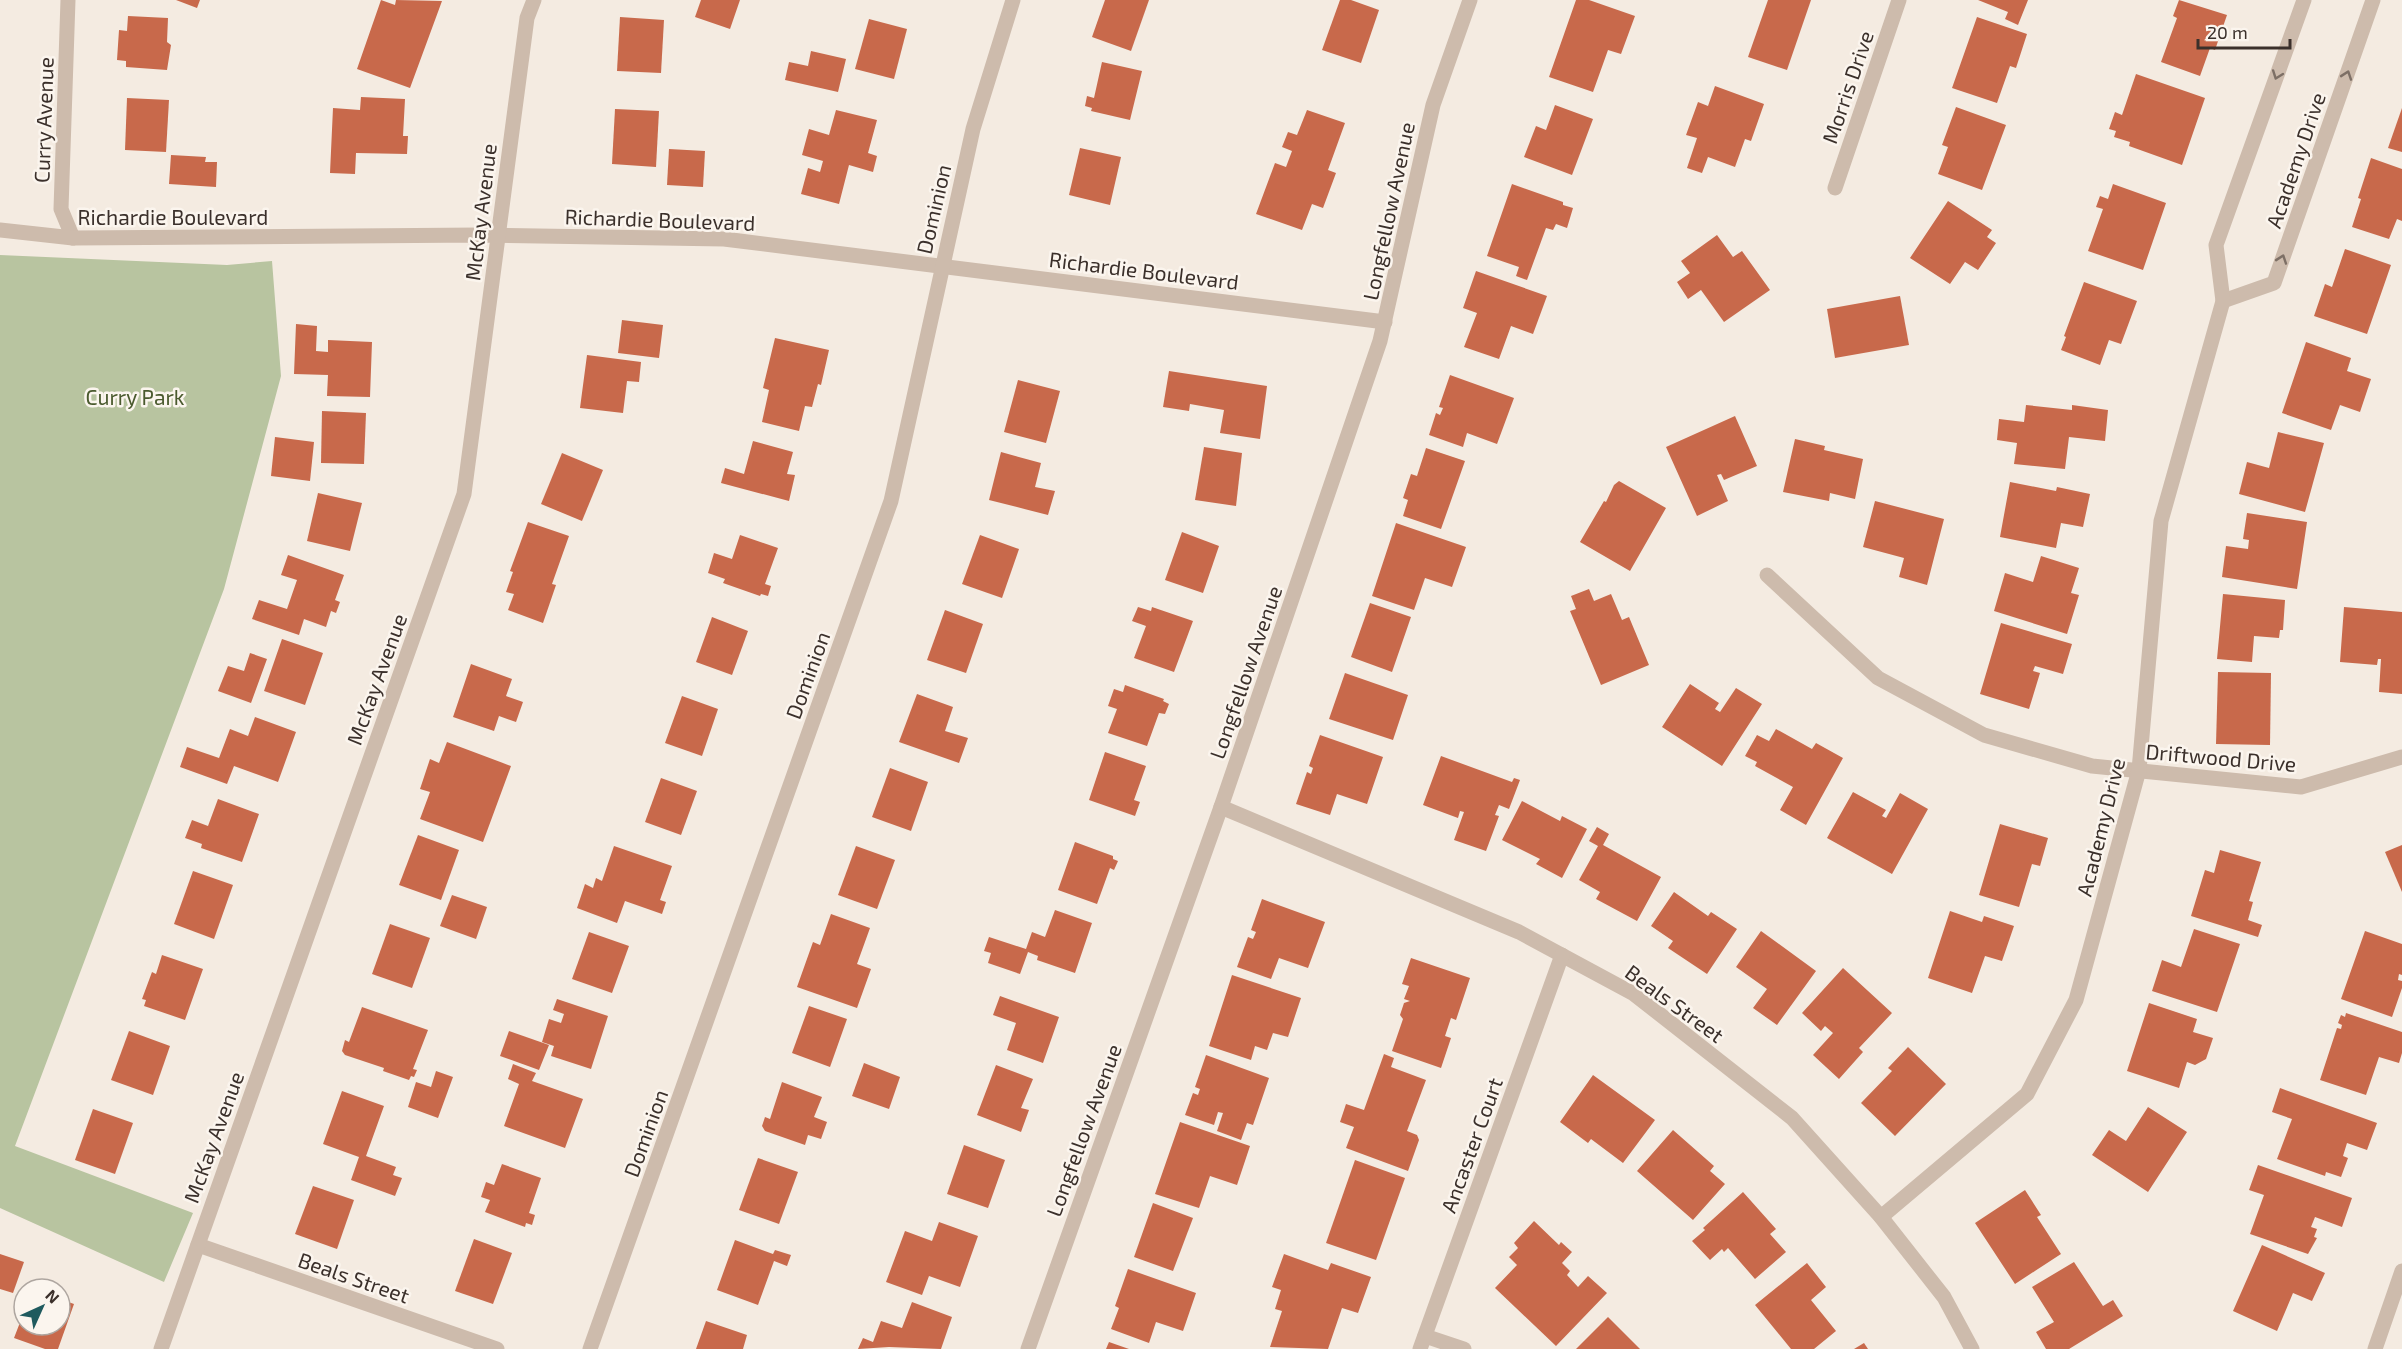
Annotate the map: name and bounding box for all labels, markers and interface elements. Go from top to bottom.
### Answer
scale bar [2198,12,2290,50]
text: 20 m [2207,21,2248,43]
street label: Morris Drive [1816,27,1878,147]
street label: Curry Avenue [28,57,58,183]
one-way arrow [2272,69,2285,80]
one-way arrow [2339,70,2352,80]
street label: Academy Drive [2260,89,2330,231]
street label: Longfellow Avenue [1357,120,1419,302]
street label: McKay Avenue [459,142,501,282]
street label: Dominion [911,162,955,256]
street label: Richardie Boulevard [564,203,756,235]
street label: Richardie Boulevard [78,204,268,229]
street label: Richardie Boulevard [1048,246,1240,294]
one-way arrow [2275,254,2288,265]
park label: Curry Park [85,384,185,409]
street label: Longfellow Avenue [1204,582,1286,762]
street label: McKay Avenue [341,610,411,748]
street label: Dominion [780,628,834,722]
street label: Driftwood Drive [2145,738,2297,776]
street label: Academy Drive [2071,755,2129,899]
street label: Beals Street [1621,959,1729,1047]
street label: Longfellow Avenue [1040,1040,1126,1220]
street label: McKay Avenue [178,1068,248,1206]
street label: Ancaster Court [1435,1074,1507,1216]
street label: Dominion [618,1086,672,1180]
street label: Beals Street [295,1246,413,1308]
north arrow [12,1277,72,1337]
text: N [42,1285,64,1307]

